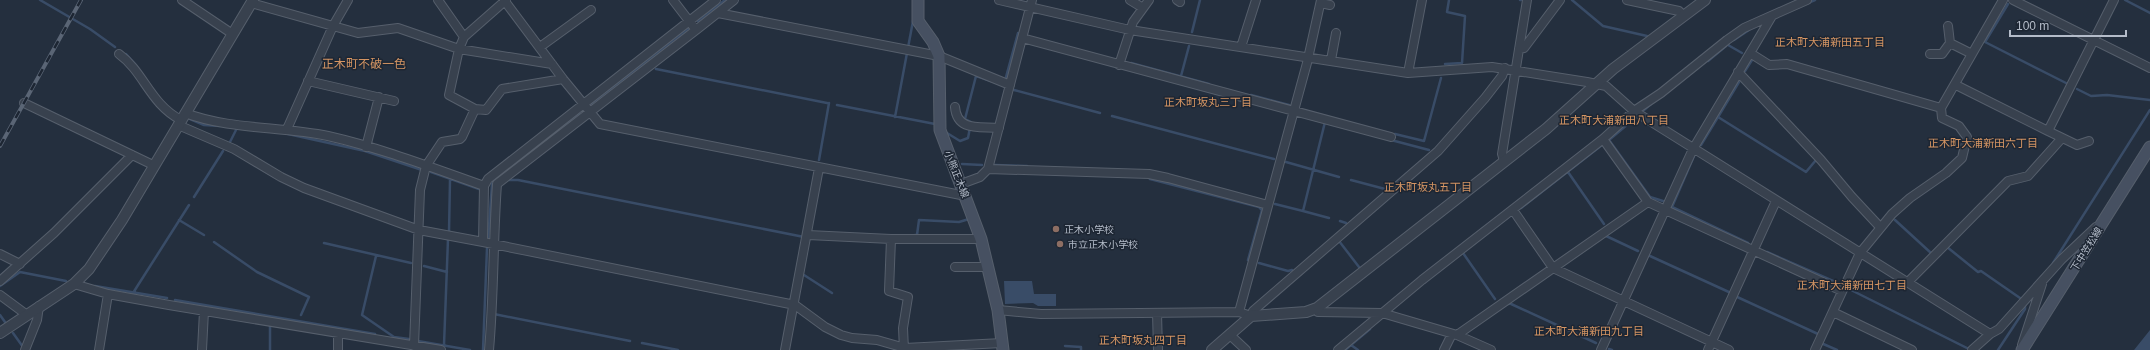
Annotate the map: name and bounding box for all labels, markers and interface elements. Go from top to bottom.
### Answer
scale bar [2010,12,2126,38]
text: 100 m [2016,19,2049,33]
district label: 正木町大浦新田五丁目 [1775,36,1885,48]
district label: 正木町不破一色 [322,57,406,71]
district label: 正木町坂丸三丁目 [1164,96,1252,108]
district label: 正木町大浦新田八丁目 [1559,114,1669,126]
district label: 正木町大浦新田六丁目 [1928,137,2038,149]
street label: 小熊正木線 [942,149,971,199]
district label: 正木町坂丸五丁目 [1384,181,1472,193]
marker: 正木小学校 [1051,224,1061,234]
place label: 正木小学校 [1064,224,1114,235]
street label: 下中笠松線 [2069,225,2104,273]
marker: 市立正木小学校 [1055,239,1065,249]
place label: 市立正木小学校 [1068,239,1138,250]
district label: 正木町大浦新田七丁目 [1797,279,1907,291]
district label: 正木町大浦新田九丁目 [1534,325,1644,337]
district label: 正木町坂丸四丁目 [1099,334,1187,346]

